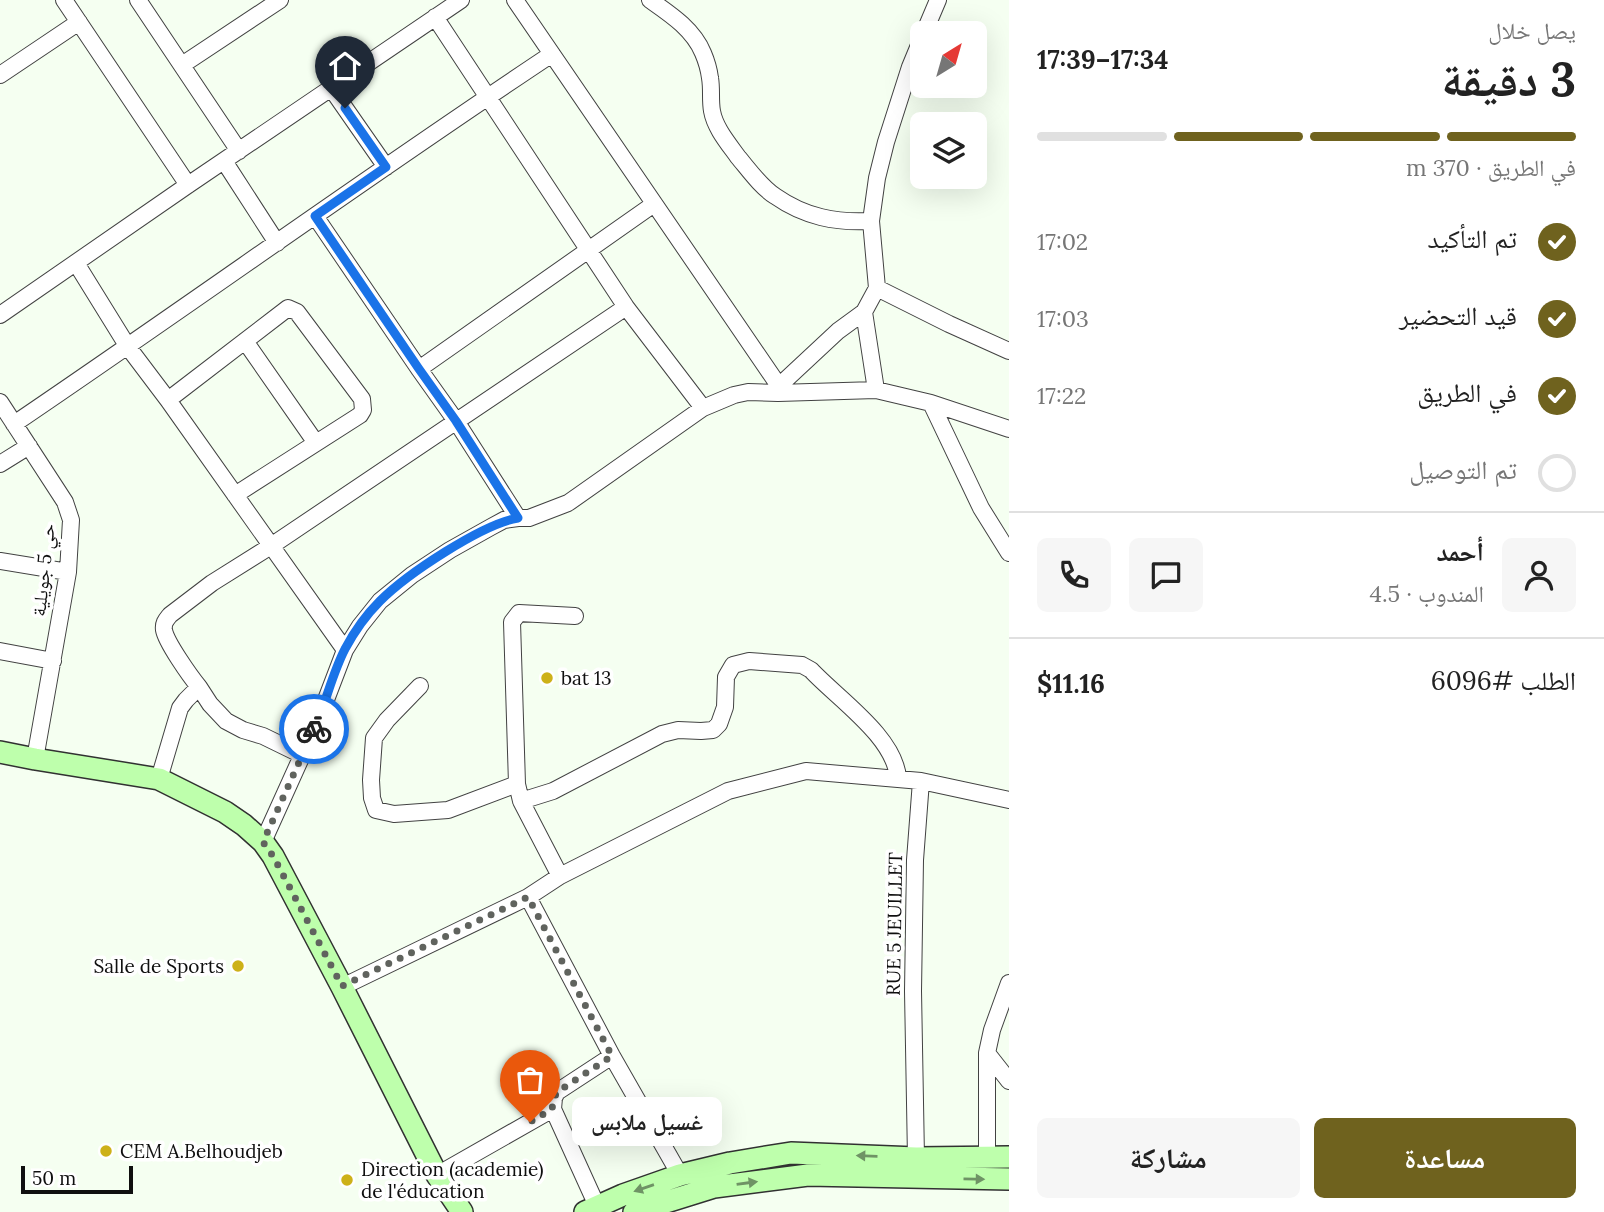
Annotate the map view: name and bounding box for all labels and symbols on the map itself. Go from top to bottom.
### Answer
north arrow [910,21,987,98]
pin [315,36,375,108]
street label: حي 5 جويلية [26,522,64,618]
place label: bat 13 [561,666,612,690]
marker: bat 13 [539,670,555,686]
courier [279,694,349,764]
street label: RUE 5 JEUILLET [881,852,907,996]
place label: Salle de Sports [94,954,224,978]
marker: Salle de Sports [230,958,246,974]
pin [500,1050,560,1122]
callout: غسيل ملابس [572,1098,722,1146]
place label: CEM A.Belhoudjeb [120,1139,283,1163]
marker: CEM A.Belhoudjeb [98,1143,114,1159]
one-way arrow [856,1150,878,1161]
place label: Direction (academie) de l'éducation [361,1157,544,1203]
scale bar [21,1163,133,1195]
marker: Direction (academie) de l'éducation [339,1172,355,1188]
one-way arrow [963,1173,985,1184]
one-way arrow [736,1177,758,1188]
one-way arrow [634,1183,655,1194]

